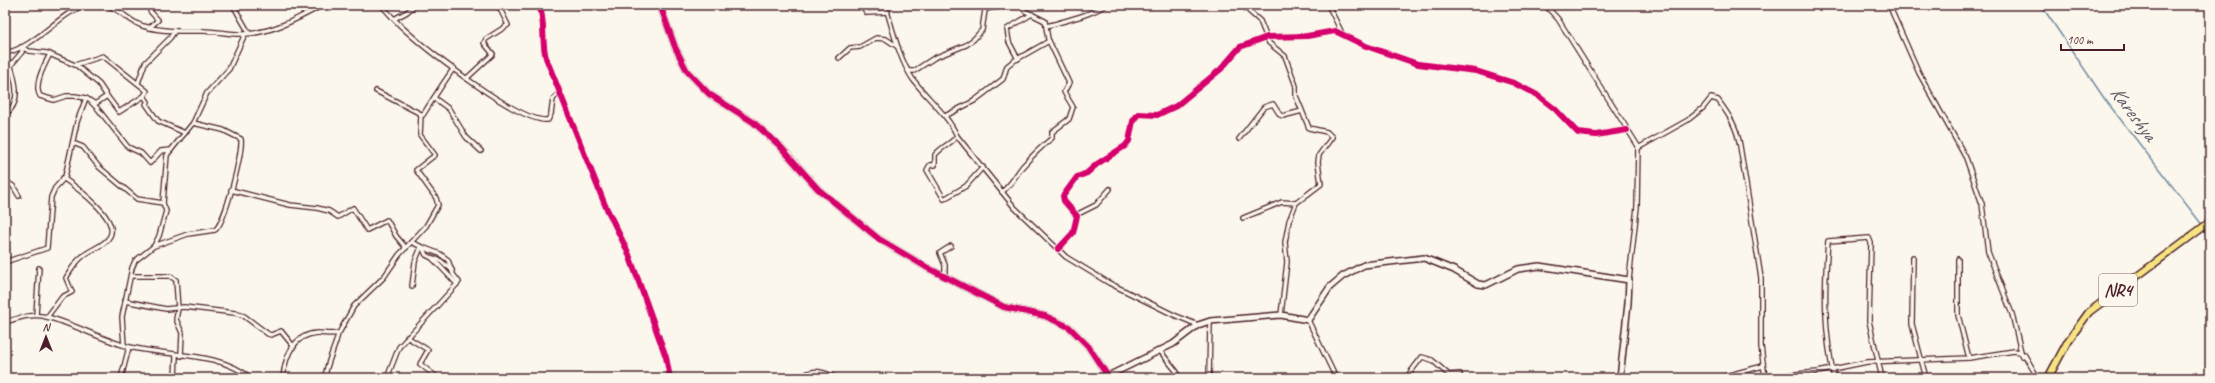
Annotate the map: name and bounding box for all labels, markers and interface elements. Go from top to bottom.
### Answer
scale bar [2061,26,2124,52]
text: 100 m [2067,32,2094,48]
water label: Kareshya [2105,81,2164,148]
road number: NR4 [2099,274,2137,306]
north arrow [26,317,66,357]
text: N [43,320,52,334]

